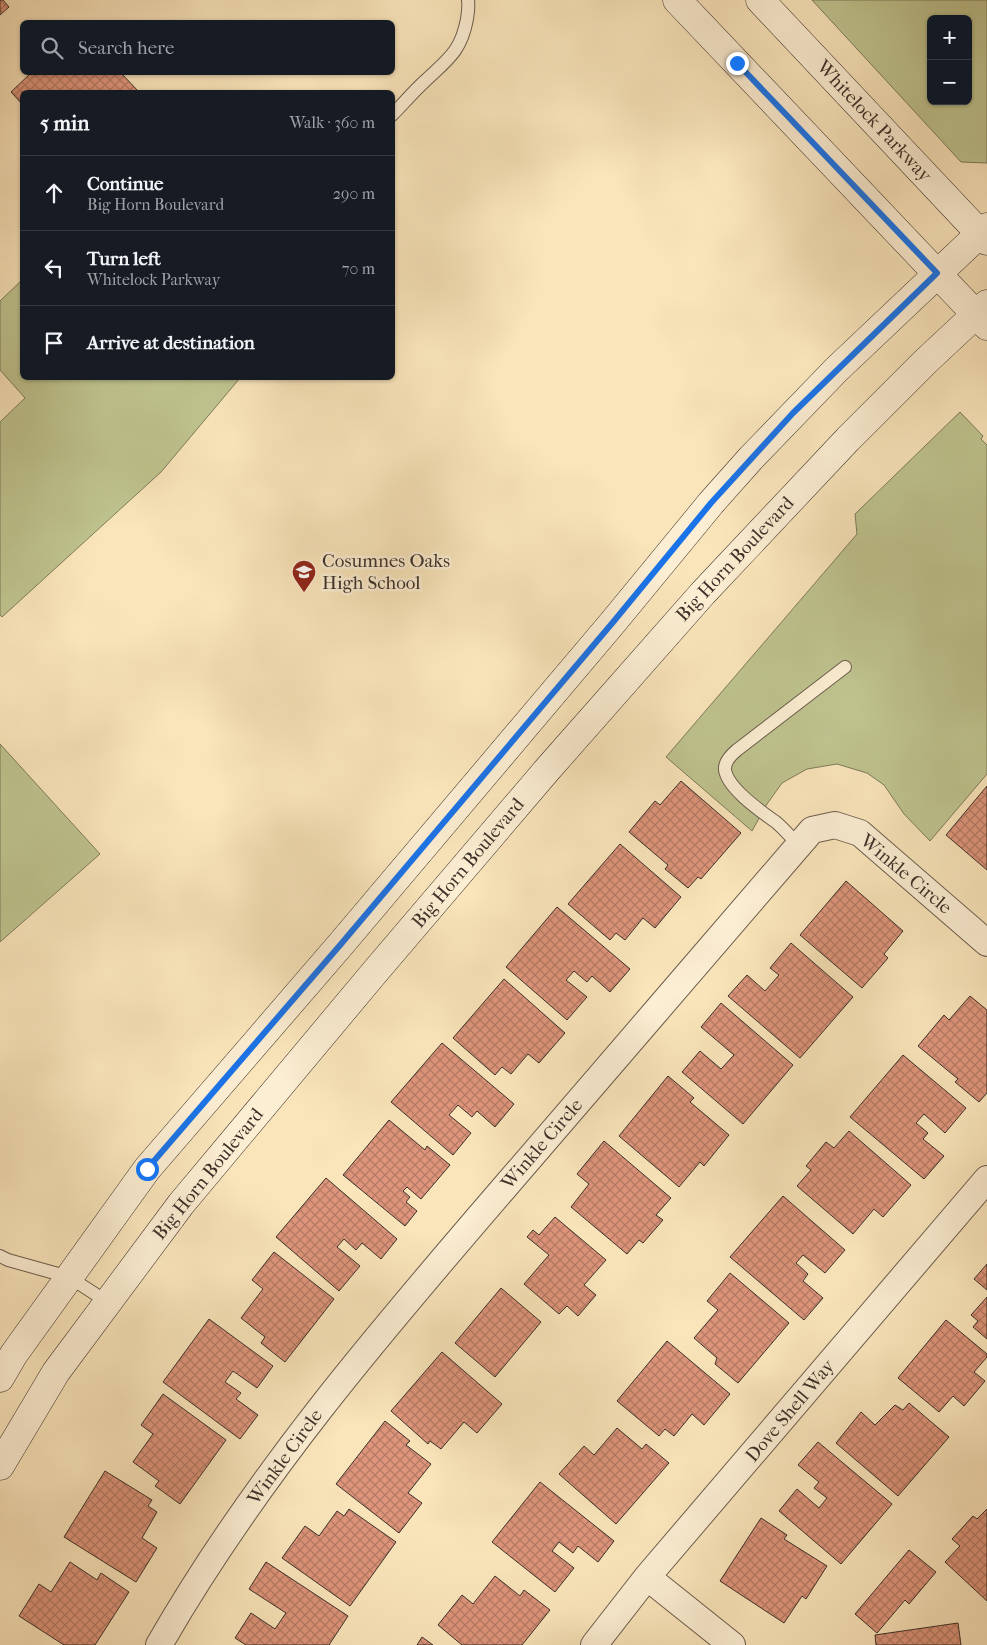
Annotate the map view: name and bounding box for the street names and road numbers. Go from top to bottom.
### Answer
street label: Whitelock Parkway [811,55,937,187]
street label: Big Horn Boulevard [671,491,799,626]
street label: Big Horn Boulevard [407,793,529,932]
street label: Winkle Circle [855,829,956,919]
street label: Winkle Circle [496,1094,587,1194]
street label: Big Horn Boulevard [148,1103,268,1244]
street label: Dove Shell Way [741,1355,840,1467]
street label: Winkle Circle [242,1405,327,1510]

